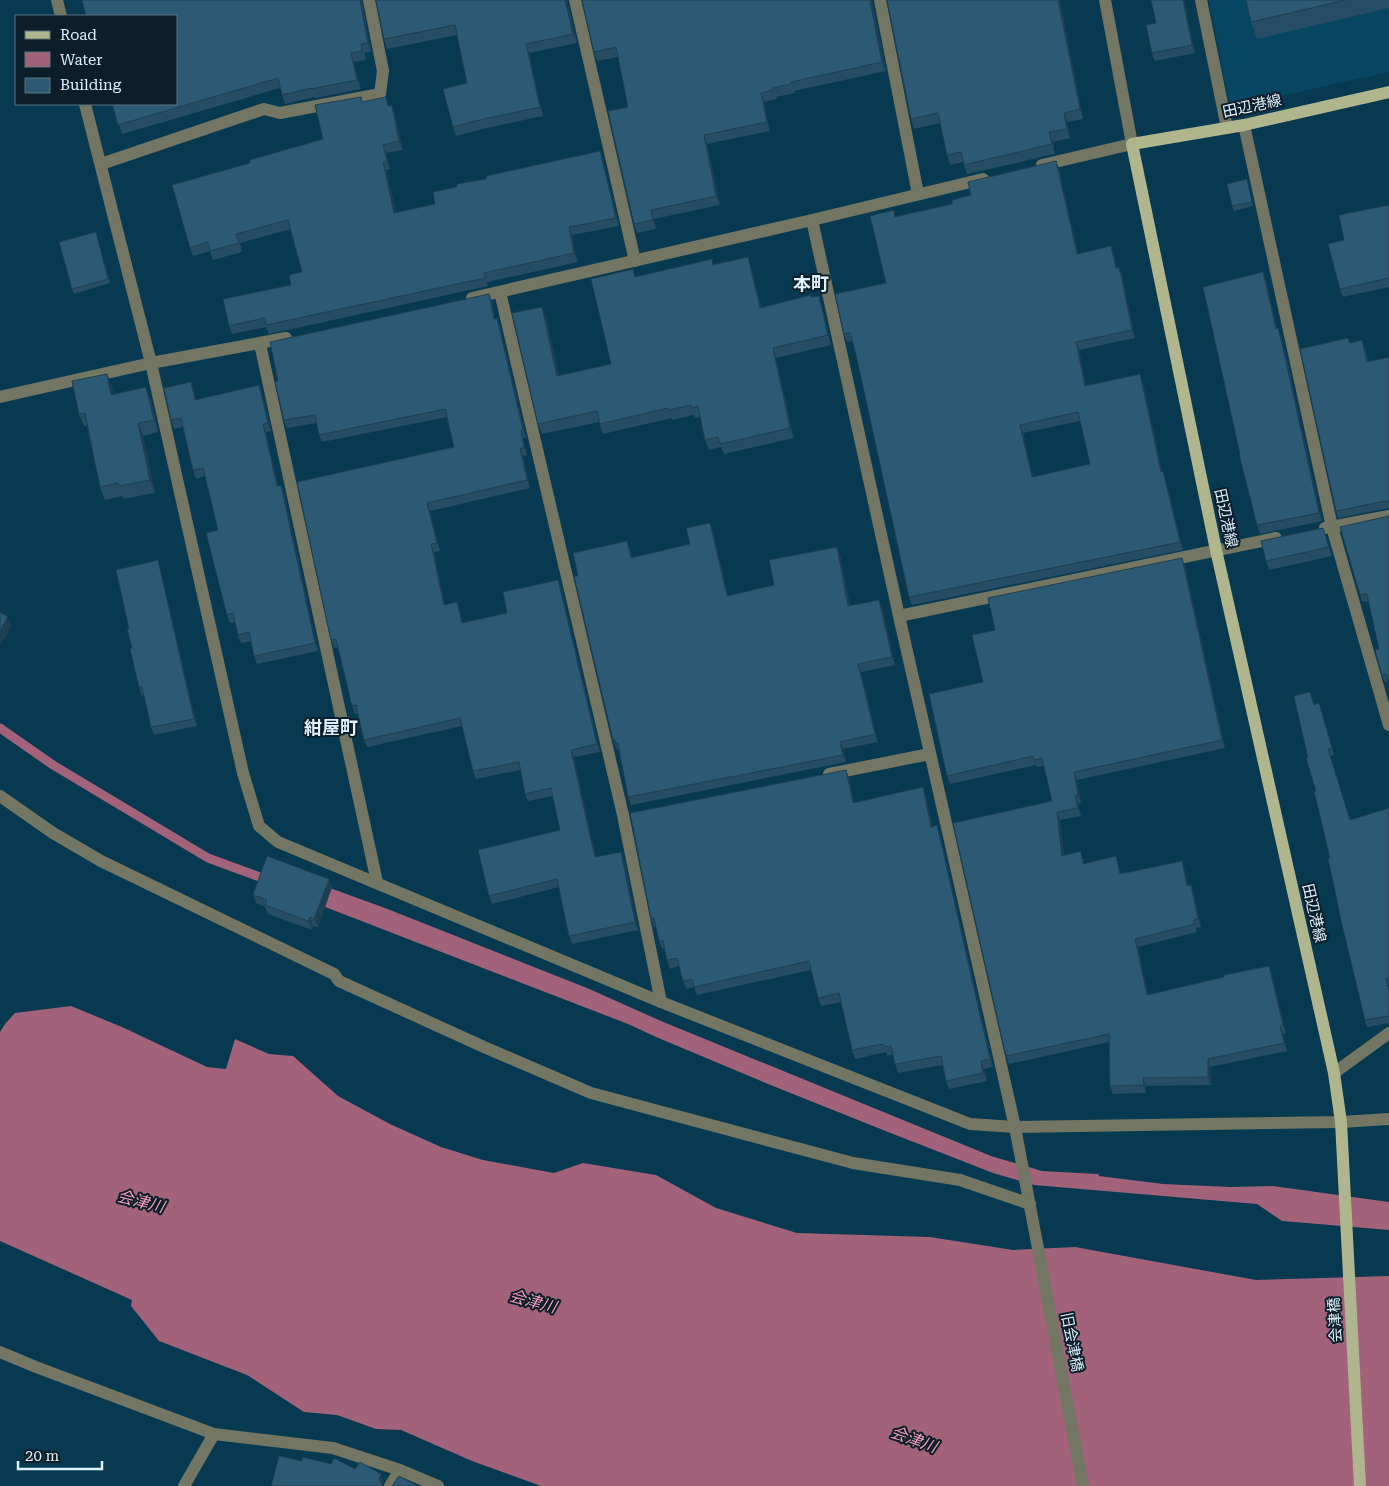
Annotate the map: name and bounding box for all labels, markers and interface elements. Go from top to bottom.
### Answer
legend [15,15,178,105]
text: Road [60,26,97,44]
text: Water [60,51,102,69]
text: Building [60,76,122,94]
street label: 田辺港線 [1221,91,1283,121]
district label: 本町 [793,273,829,294]
street label: 田辺港線 [1211,487,1241,549]
district label: 紺屋町 [304,717,358,738]
street label: 田辺港線 [1298,882,1330,944]
water label: 会津川 [115,1186,168,1217]
water label: 会津川 [507,1286,560,1317]
street label: 会津橋 [1325,1297,1345,1343]
street label: 旧会津橋 [1057,1311,1087,1373]
water label: 会津川 [888,1422,942,1457]
scale bar [18,1438,101,1470]
text: 20 m [25,1447,60,1465]

